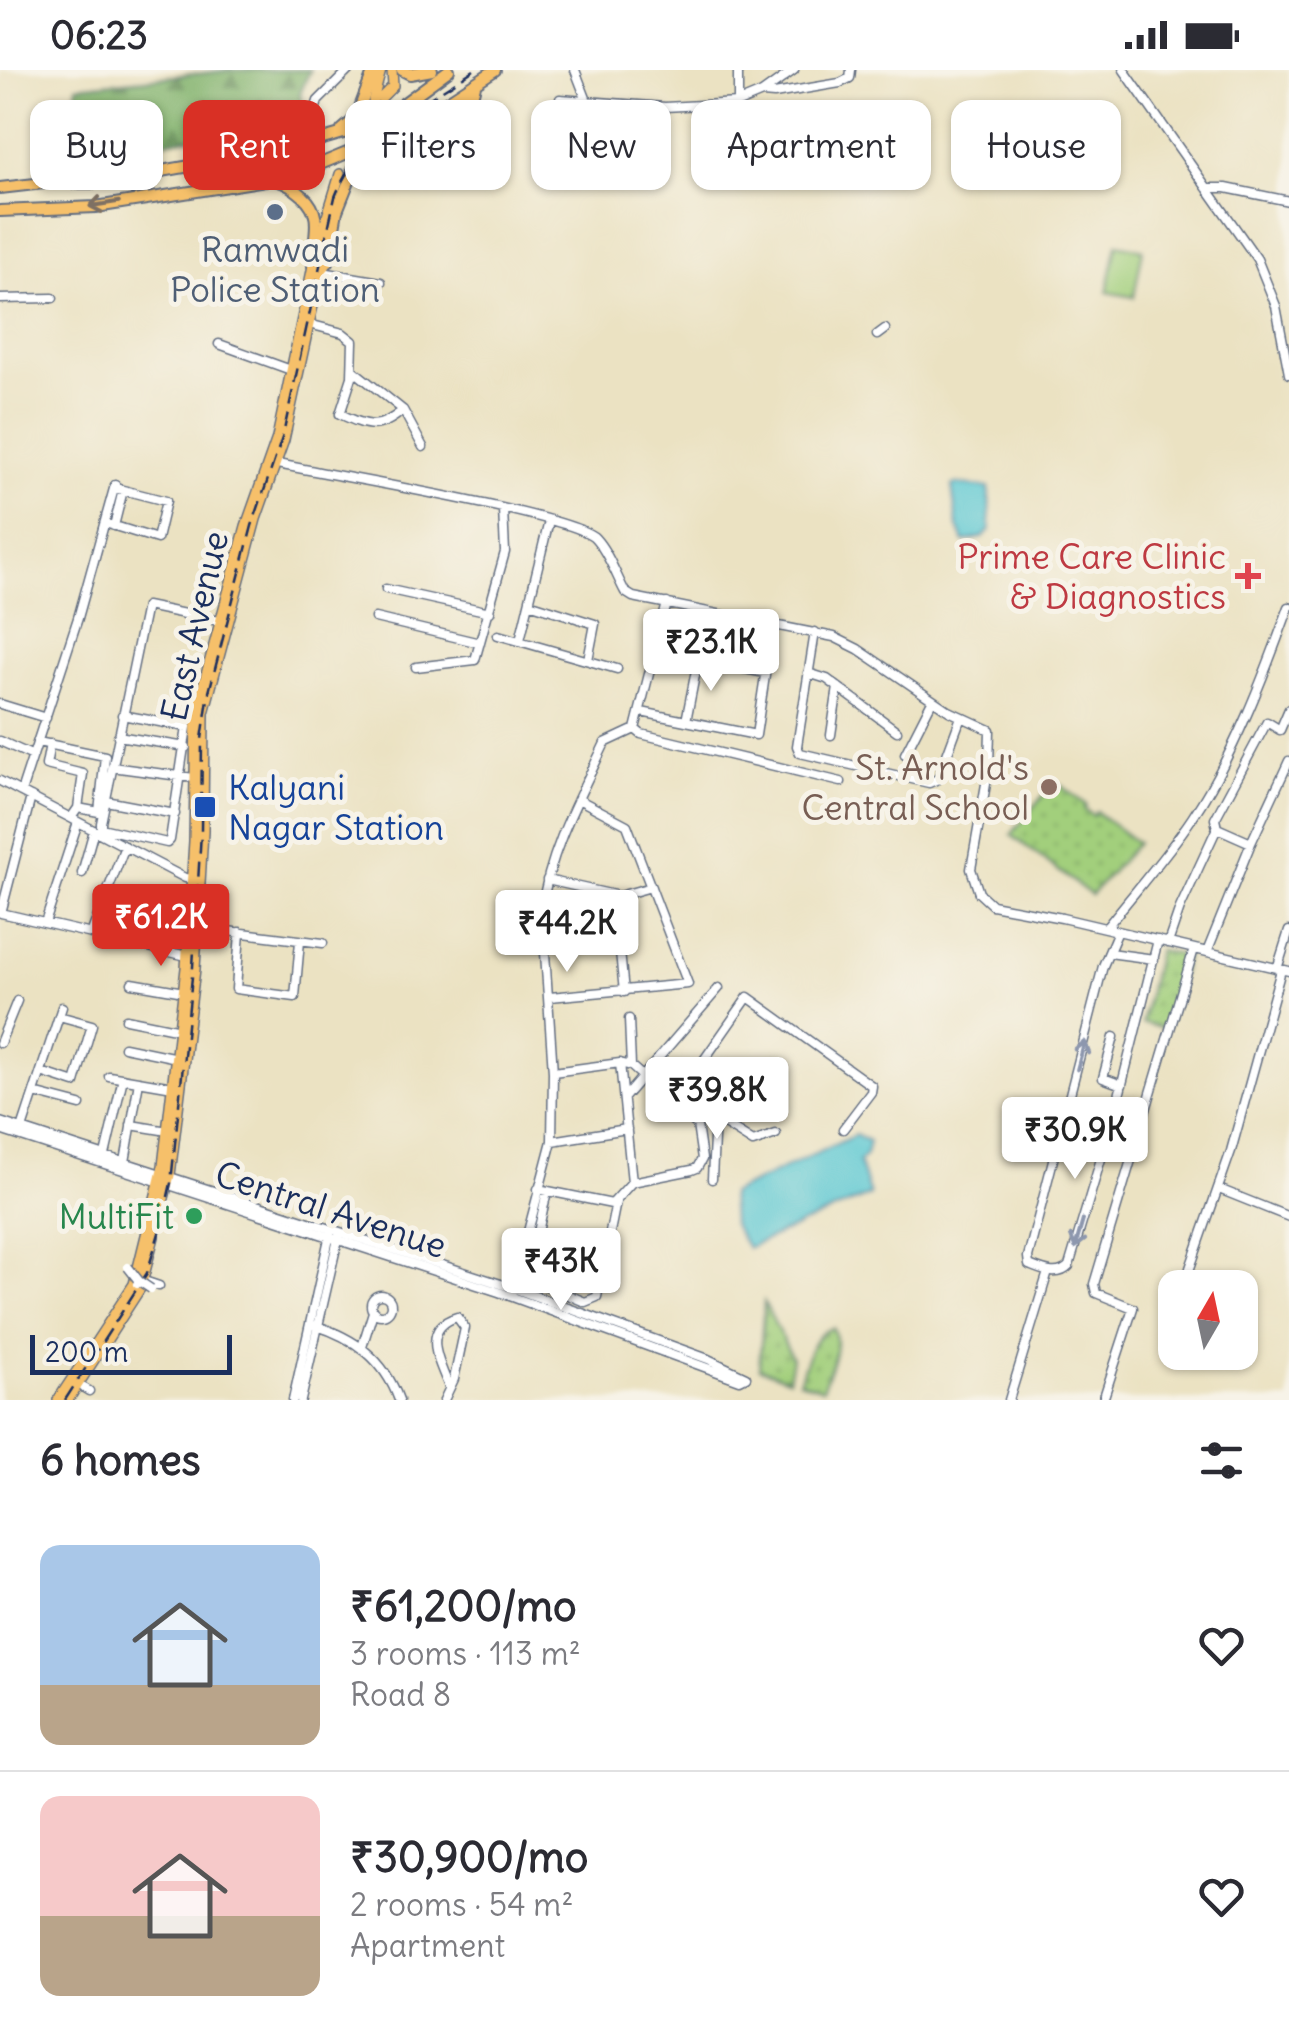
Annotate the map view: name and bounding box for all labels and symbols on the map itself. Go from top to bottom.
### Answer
one-way arrow [88,196,121,214]
marker: Ramwadi Police Station [264,201,286,223]
place label: Ramwadi Police Station [170,227,380,311]
street label: East Avenue [151,527,237,725]
place label: Prime Care Clinic & Diagnostics [957,534,1226,618]
marker: Prime Care Clinic & Diagnostics [1235,563,1261,589]
pin: ₹23.1K [630,609,792,694]
place label: St. Arnold's Central School [802,745,1029,829]
place label: Kalyani Nagar Station [228,765,444,849]
marker: St. Arnold's Central School [1038,776,1060,798]
marker: Kalyani Nagar Station [192,794,218,820]
pin: ₹61.2K [80,884,242,969]
pin: ₹44.2K [486,890,648,975]
one-way arrow [1073,1040,1091,1072]
pin: ₹39.8K [636,1057,798,1142]
pin: ₹30.9K [994,1097,1156,1182]
street label: Central Avenue [210,1151,452,1267]
place label: MultiFit [58,1194,174,1238]
marker: MultiFit [183,1205,205,1227]
one-way arrow [1069,1218,1087,1249]
pin: ₹43K [502,1228,620,1313]
north arrow [1158,1270,1258,1370]
scale bar [30,1330,232,1374]

